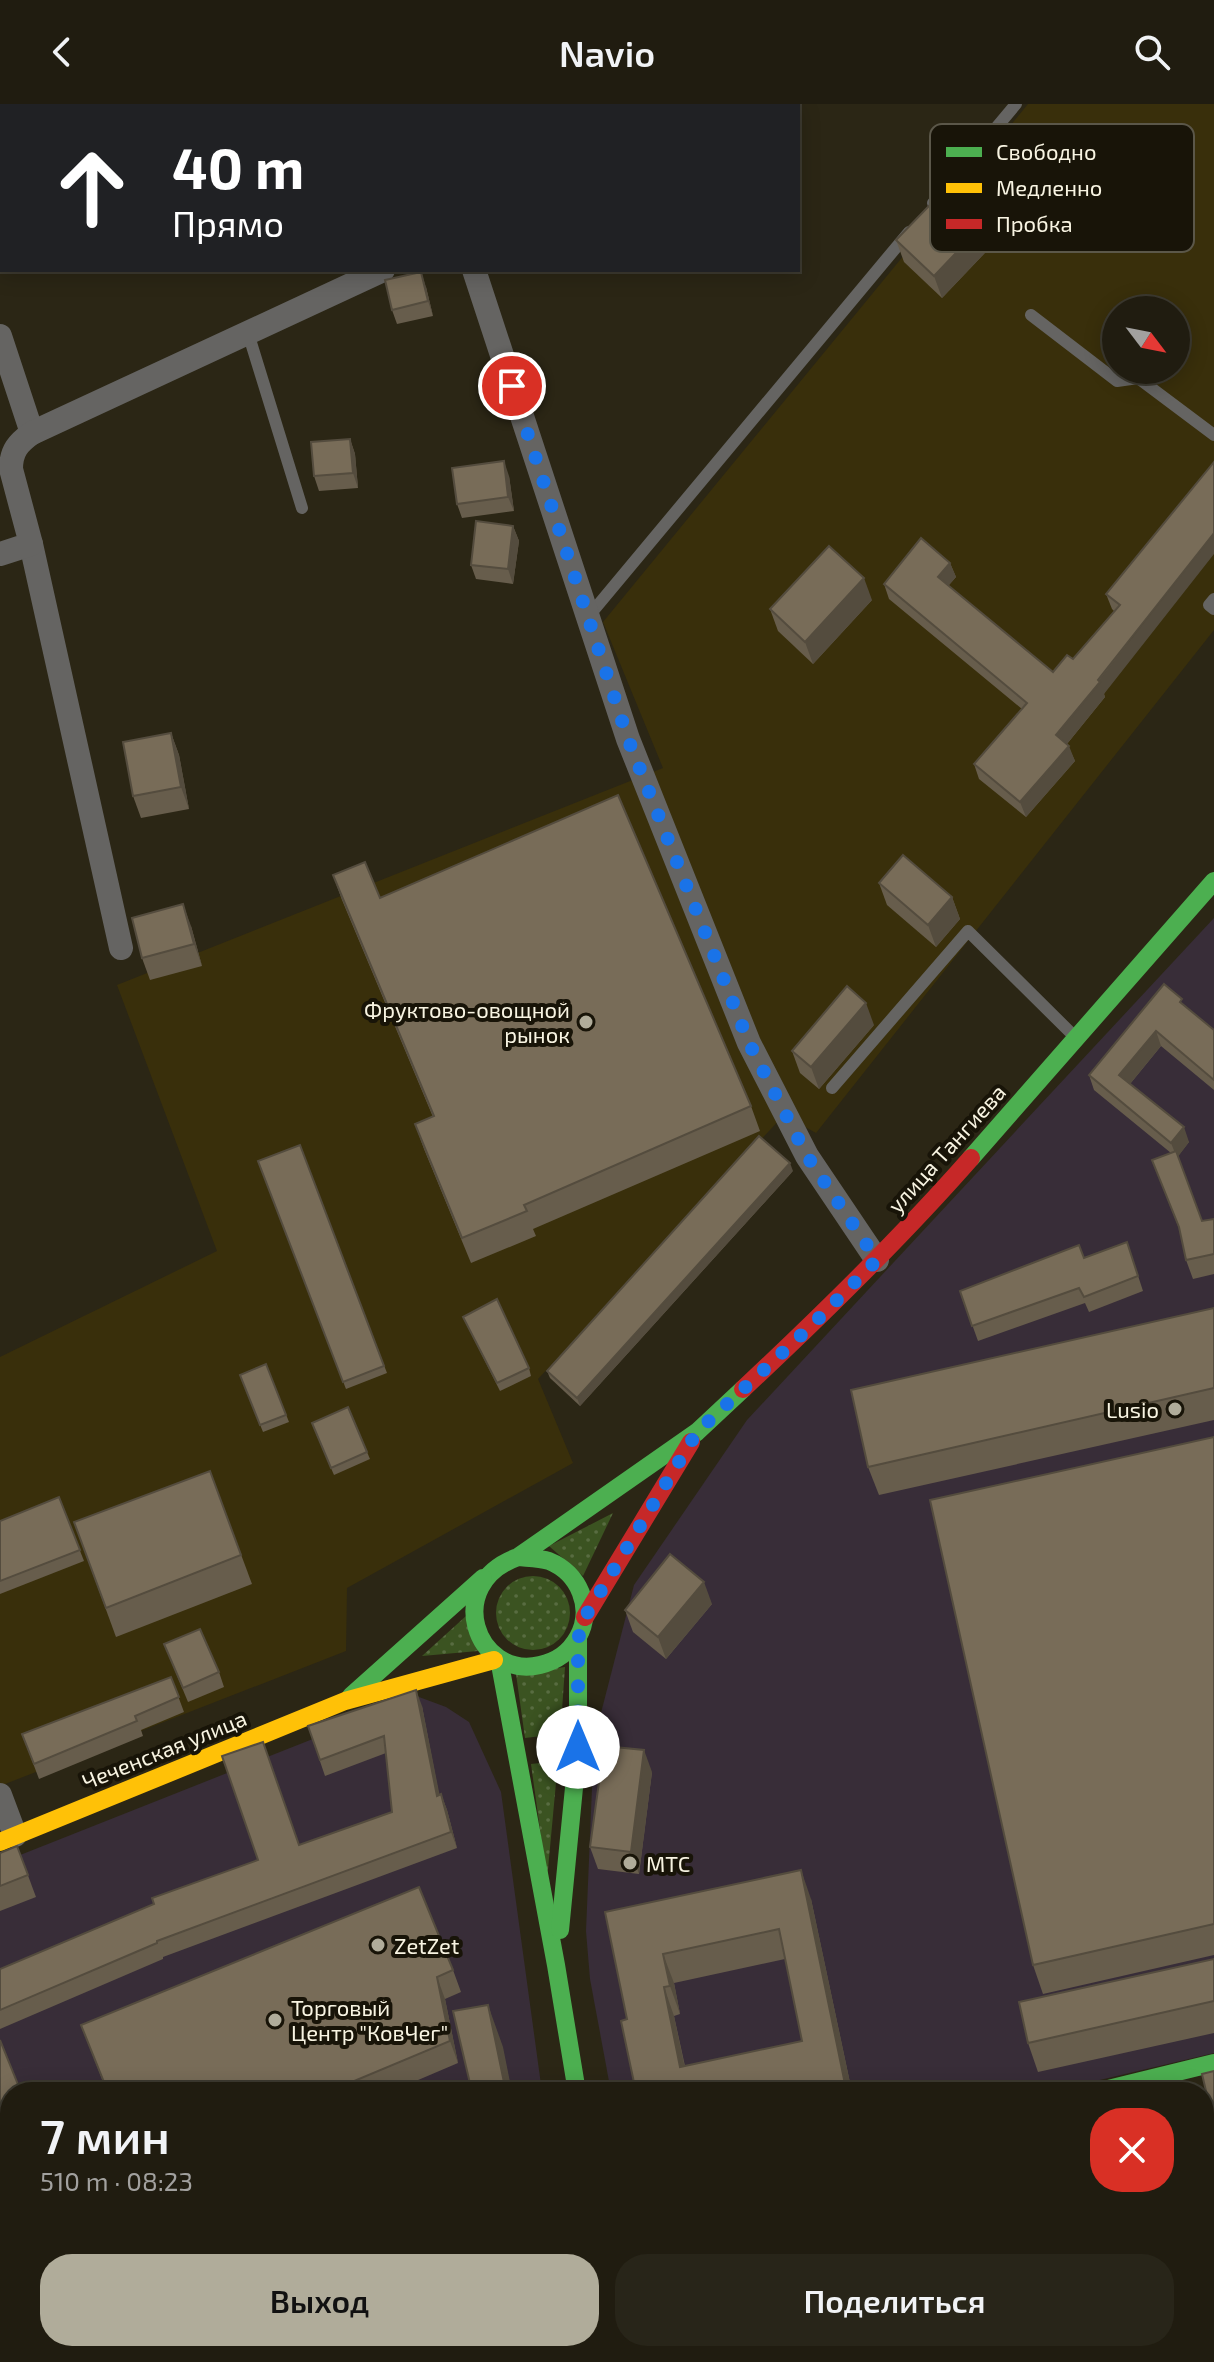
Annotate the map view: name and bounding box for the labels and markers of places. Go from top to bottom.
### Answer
pin [478,352,546,420]
place label: Фруктово-овощной рынок [364,996,570,1047]
marker: Фруктово-овощной рынок [577,1013,595,1031]
place label: Lusio [1106,1396,1159,1422]
marker: Lusio [1166,1400,1184,1418]
place label: МТС [646,1850,690,1876]
marker: МТС [621,1854,639,1872]
place label: ZetZet [394,1932,459,1958]
marker: ZetZet [369,1936,387,1954]
place label: Торговый Центр "КовЧег" [291,1994,448,2045]
marker: Торговый Центр "КовЧег" [266,2011,284,2029]

